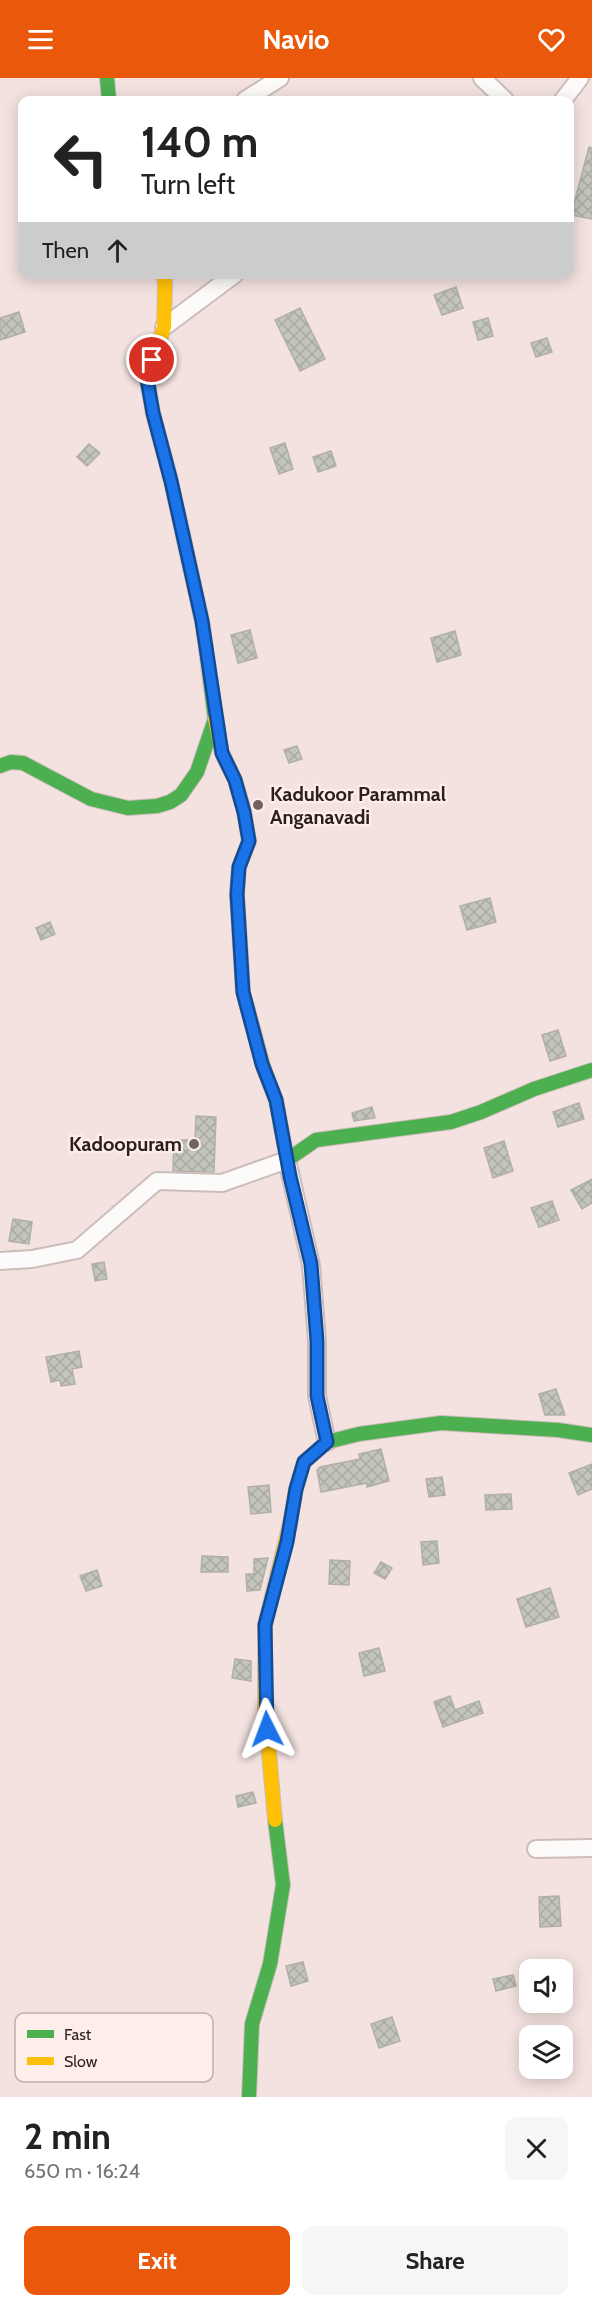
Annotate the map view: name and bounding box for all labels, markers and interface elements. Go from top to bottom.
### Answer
icon: menu [24,23,57,56]
text: Navio [262,23,330,56]
icon: heart [535,23,568,56]
text: 140 m [141,116,258,168]
icon: left [42,120,120,198]
text: Turn left [141,168,235,201]
icon: ahead [101,234,134,267]
text: Then [42,237,89,264]
pin [126,334,177,385]
icon: arrive [135,343,168,376]
place label: Kadukoor Parammal Anganavadi [270,782,446,829]
marker: Kadukoor Parammal Anganavadi [251,798,265,812]
place label: Kadoopuram [69,1132,182,1156]
marker: Kadoopuram [187,1137,201,1151]
position arrow [235,1697,299,1761]
map controls [519,1959,573,2079]
button: sound [519,1959,573,2013]
legend [15,2013,213,2082]
text: Fast [64,2025,92,2044]
button: layers [519,2025,573,2079]
text: Slow [64,2052,98,2071]
text: 2 min [24,2114,111,2158]
button: close [505,2117,568,2180]
text: 650 m · 16:24 [24,2159,140,2183]
button: Exit [24,2226,290,2295]
button: Share [302,2226,568,2295]

